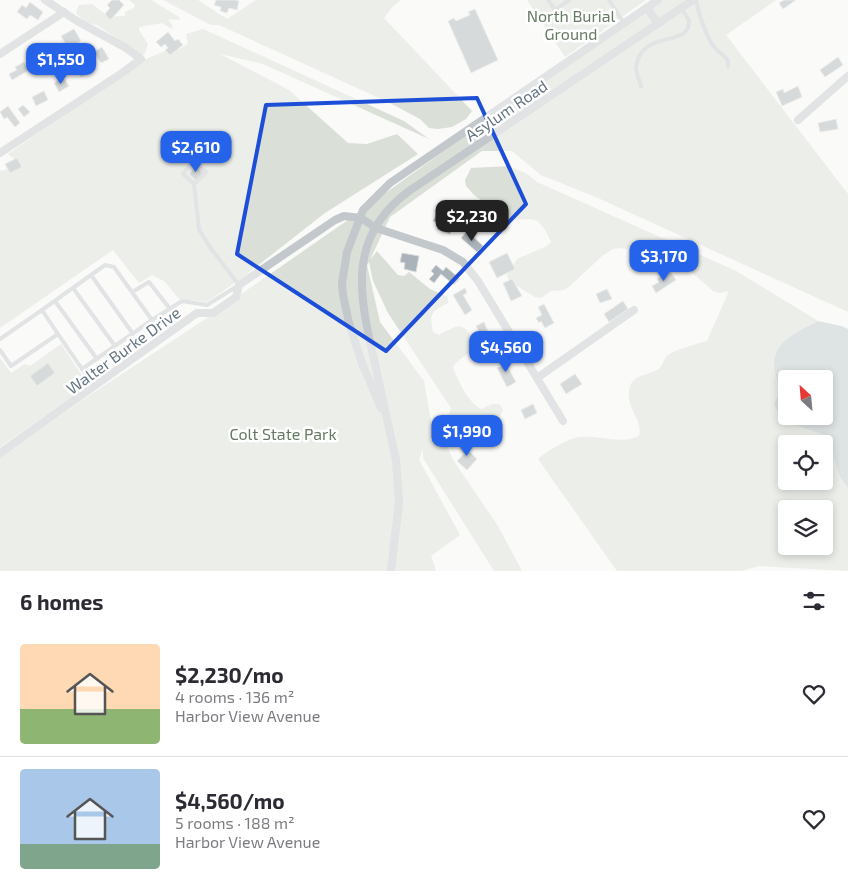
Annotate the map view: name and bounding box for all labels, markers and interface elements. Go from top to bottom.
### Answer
park label: North Burial Ground [527,6,616,43]
pin: $1,550 [20,42,102,85]
text: $1,550 [37,49,85,68]
street label: Asylum Road [461,76,551,144]
pin: $2,610 [155,130,237,173]
text: $2,610 [172,137,220,156]
pin: $2,230 [431,200,513,242]
text: $2,230 [447,206,497,225]
pin: $3,170 [623,240,705,282]
text: $3,170 [641,246,687,265]
street label: Walter Burke Drive [62,302,184,398]
pin: $4,560 [465,330,547,373]
text: $4,560 [480,337,532,356]
north arrow [778,370,832,425]
map controls [778,370,833,555]
pin: $1,990 [426,414,508,457]
text: $1,990 [442,421,492,440]
park label: Colt State Park [229,424,337,443]
button: locate [778,435,833,490]
button: layers [778,500,833,555]
icon: filters [800,587,828,615]
text: 6 homes [20,589,103,614]
text: $2,230/mo [175,662,284,687]
icon: home [60,664,120,724]
icon: heart [800,680,828,708]
text: 4 rooms · 136 m² [175,687,294,706]
text: Harbor View Avenue [175,706,320,725]
text: $4,560/mo [175,788,285,813]
icon: home [60,789,120,849]
icon: heart [800,805,828,833]
text: 5 rooms · 188 m² [175,813,295,832]
text: Harbor View Avenue [175,832,320,851]

